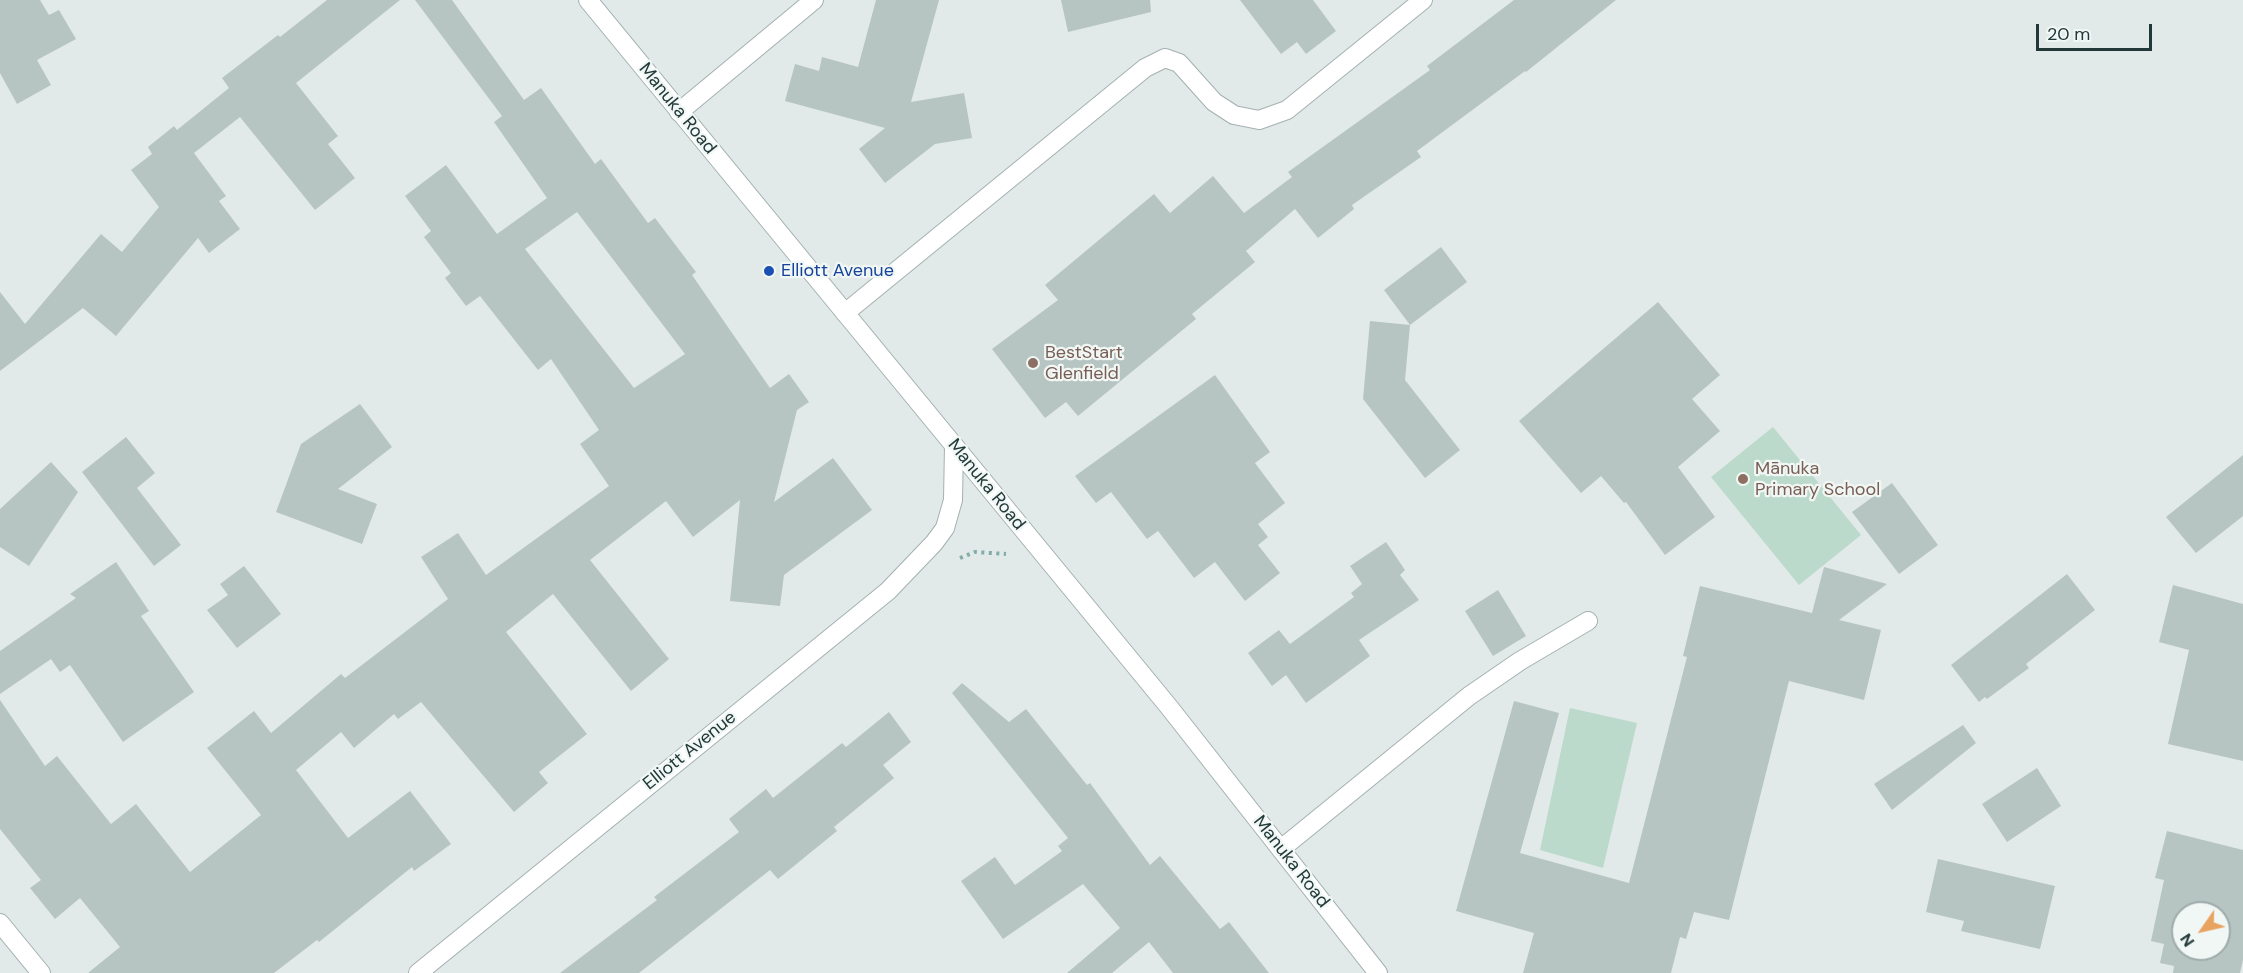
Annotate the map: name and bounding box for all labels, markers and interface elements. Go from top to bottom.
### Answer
scale bar [2039,12,2154,50]
text: 20 m [2047,22,2090,46]
street label: Manuka Road [634,59,720,159]
place label: Elliott Avenue [781,260,894,282]
marker: Elliott Avenue [762,264,776,278]
place label: BestStart Glenfield [1045,342,1123,385]
marker: BestStart Glenfield [1026,356,1040,370]
street label: Manuka Road [943,435,1029,535]
place label: Mānuka Primary School [1755,458,1880,500]
marker: Mānuka Primary School [1736,472,1750,486]
street label: Elliott Avenue [639,707,741,795]
street label: Manuka Road [1248,812,1334,912]
north arrow [2171,901,2231,961]
text: N [2175,930,2199,951]

